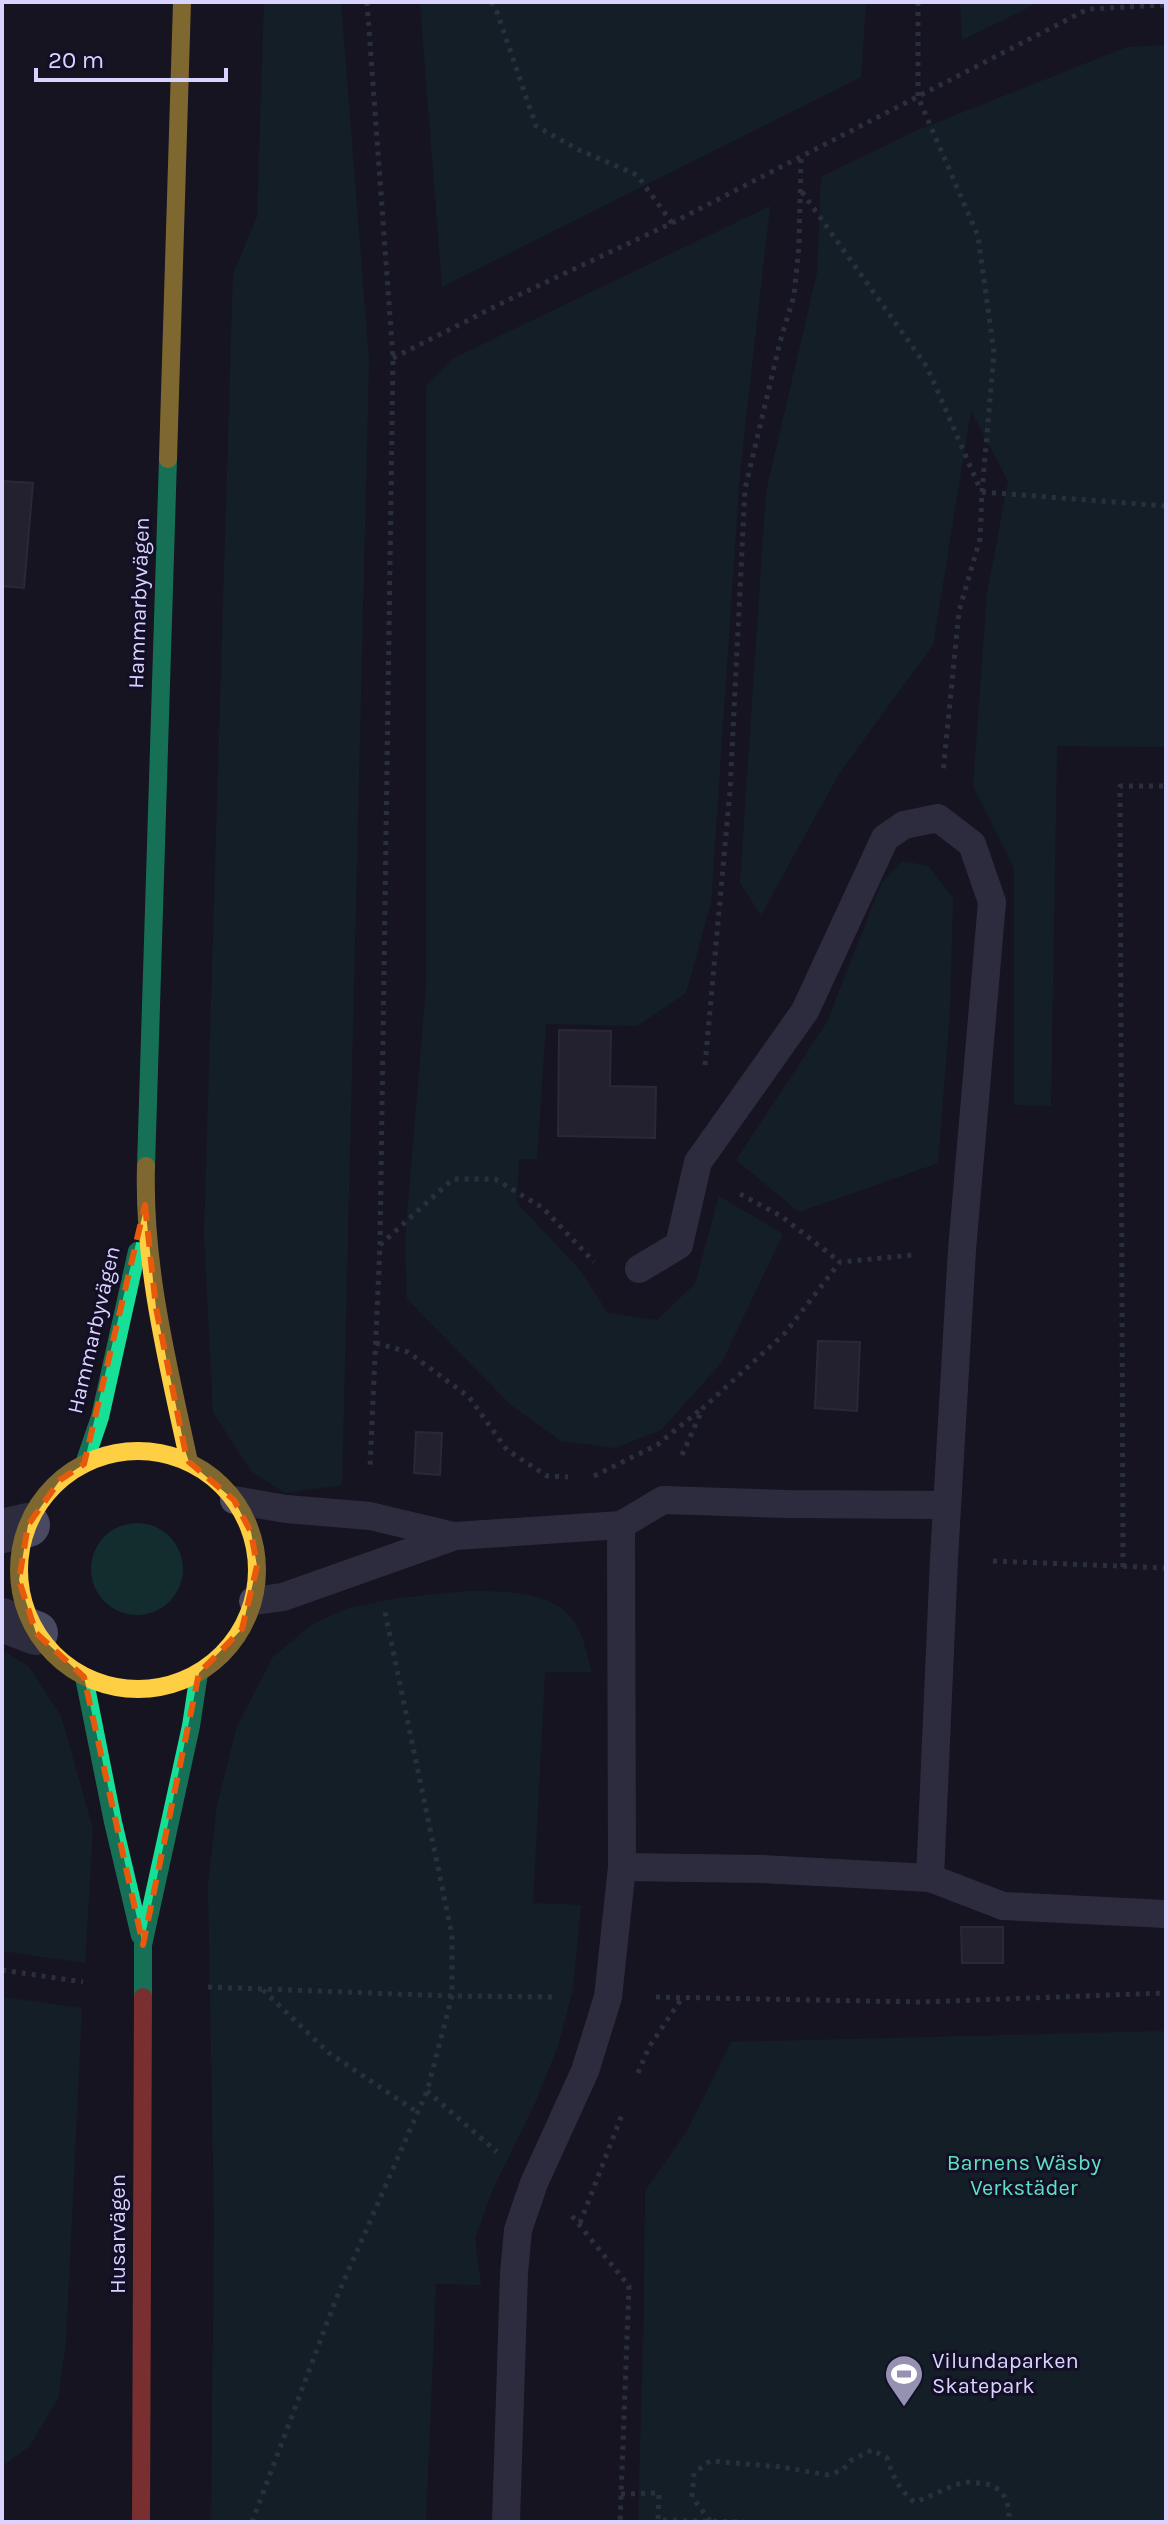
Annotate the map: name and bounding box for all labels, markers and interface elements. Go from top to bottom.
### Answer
scale bar [36,32,226,82]
text: 20 m [48,46,104,74]
street label: Hammarbyvägen [123,517,155,689]
street label: Hammarbyvägen [62,1244,126,1416]
park label: Barnens Wäsby Verkstäder [947,2150,1101,2201]
street label: Husarvägen [105,2174,131,2294]
place label: Vilundaparken Skatepark [932,2348,1079,2399]
sports icon: Vilundaparken Skatepark [883,2353,925,2408]

